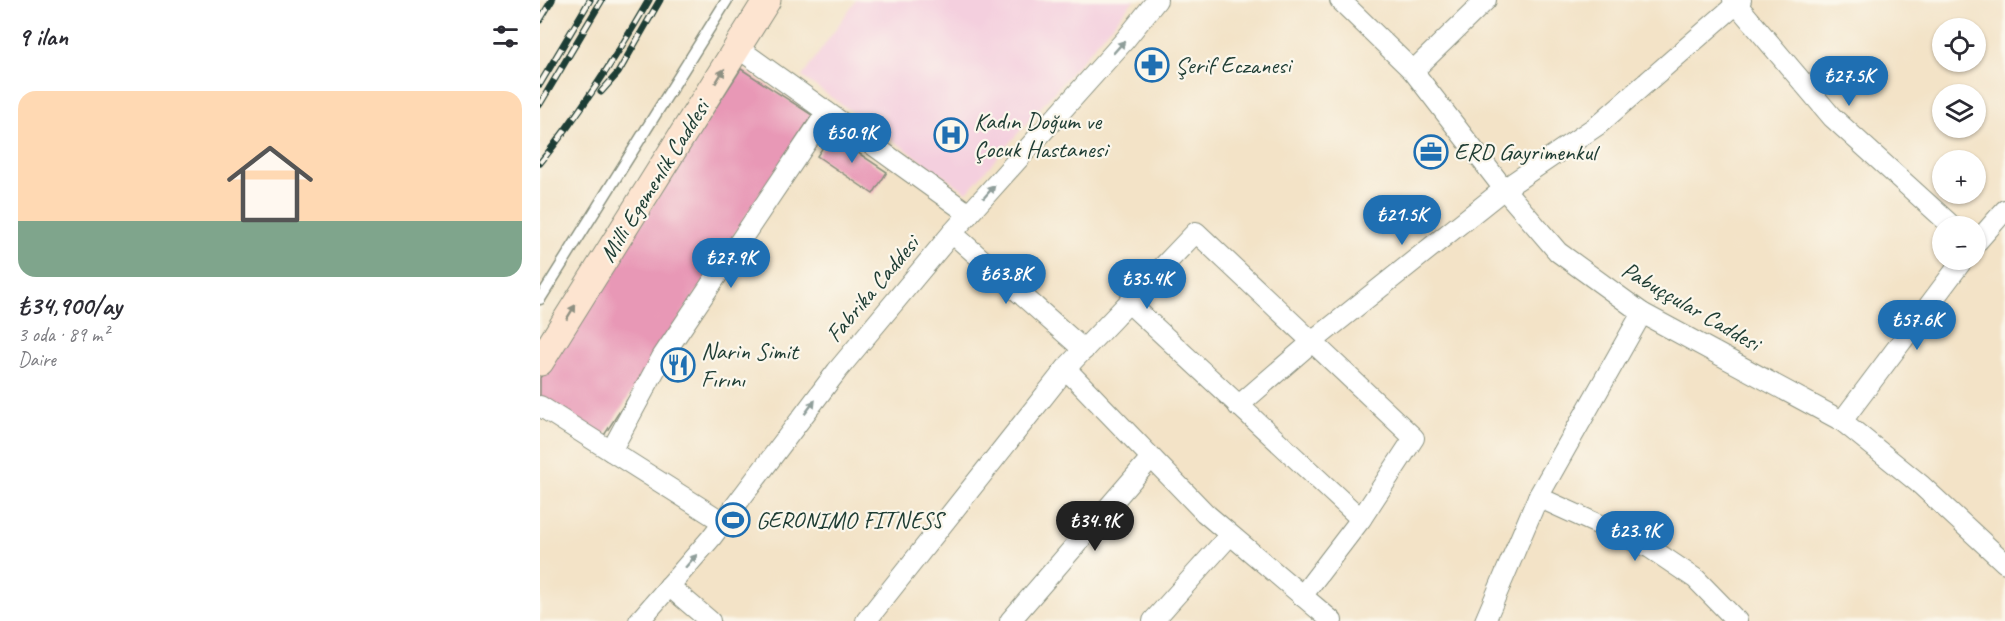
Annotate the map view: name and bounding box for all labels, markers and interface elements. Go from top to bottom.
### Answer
map controls [1932,18,1986,270]
button: locate [1932,18,1986,72]
text: 9 ilan [18,20,68,53]
icon: filters [489,20,522,53]
one-way arrow [1112,40,1125,55]
pharmacy icon: Şerif Eczanesi [1134,47,1170,83]
place label: Şerif Eczanesi [1175,50,1293,80]
pin: ₺27.5K [1800,56,1898,107]
text: ₺27.5K [1824,63,1874,88]
one-way arrow [714,69,726,85]
button: layers [1932,84,1986,138]
street label: Milli Egemenlik Caddesi [592,92,717,267]
place label: Kadın Doğum ve Çocuk Hastanesi [974,106,1111,164]
pin: ₺50.9K [803,113,901,164]
hospital icon: Kadın Doğum ve Çocuk Hastanesi [933,117,969,153]
text: ₺50.9K [827,120,877,145]
icon: home [216,130,324,238]
office icon: ERD Gayrimenkul [1413,134,1449,170]
place label: ERD Gayrimenkul [1454,137,1600,167]
button: + [1932,150,1986,204]
one-way arrow [981,185,995,199]
pin: ₺21.5K [1353,195,1451,246]
text: ₺21.5K [1377,202,1427,227]
button: − [1932,216,1986,270]
street label: Fabrika Caddesi [819,227,927,348]
pin: ₺27.9K [682,238,780,289]
text: ₺27.9K [706,245,756,270]
pin: ₺63.8K [957,254,1055,305]
street label: Pabuççular Caddesi [1616,254,1768,359]
pin: ₺35.4K [1098,259,1196,310]
text: ₺63.8K [981,261,1031,286]
text: ₺35.4K [1122,266,1172,291]
text: ₺34,900/ay [18,289,122,322]
pin: ₺57.6K [1868,300,1966,351]
one-way arrow [566,304,577,321]
text: ₺57.6K [1892,307,1942,332]
text: 3 oda · 89 m² [18,322,109,347]
place label: Narin Simit Fırını [701,336,800,394]
text: Daire [18,347,56,372]
restaurant icon: Narin Simit Fırını [660,347,696,383]
one-way arrow [804,399,816,414]
pin: ₺34.9K [1046,501,1144,552]
sports icon: GERONIMO FITNESS [715,502,751,538]
place label: GERONIMO FITNESS [756,505,946,535]
text: ₺34.9K [1070,508,1120,533]
pin: ₺23.9K [1586,511,1684,562]
text: ₺23.9K [1610,518,1660,543]
one-way arrow [684,554,697,569]

